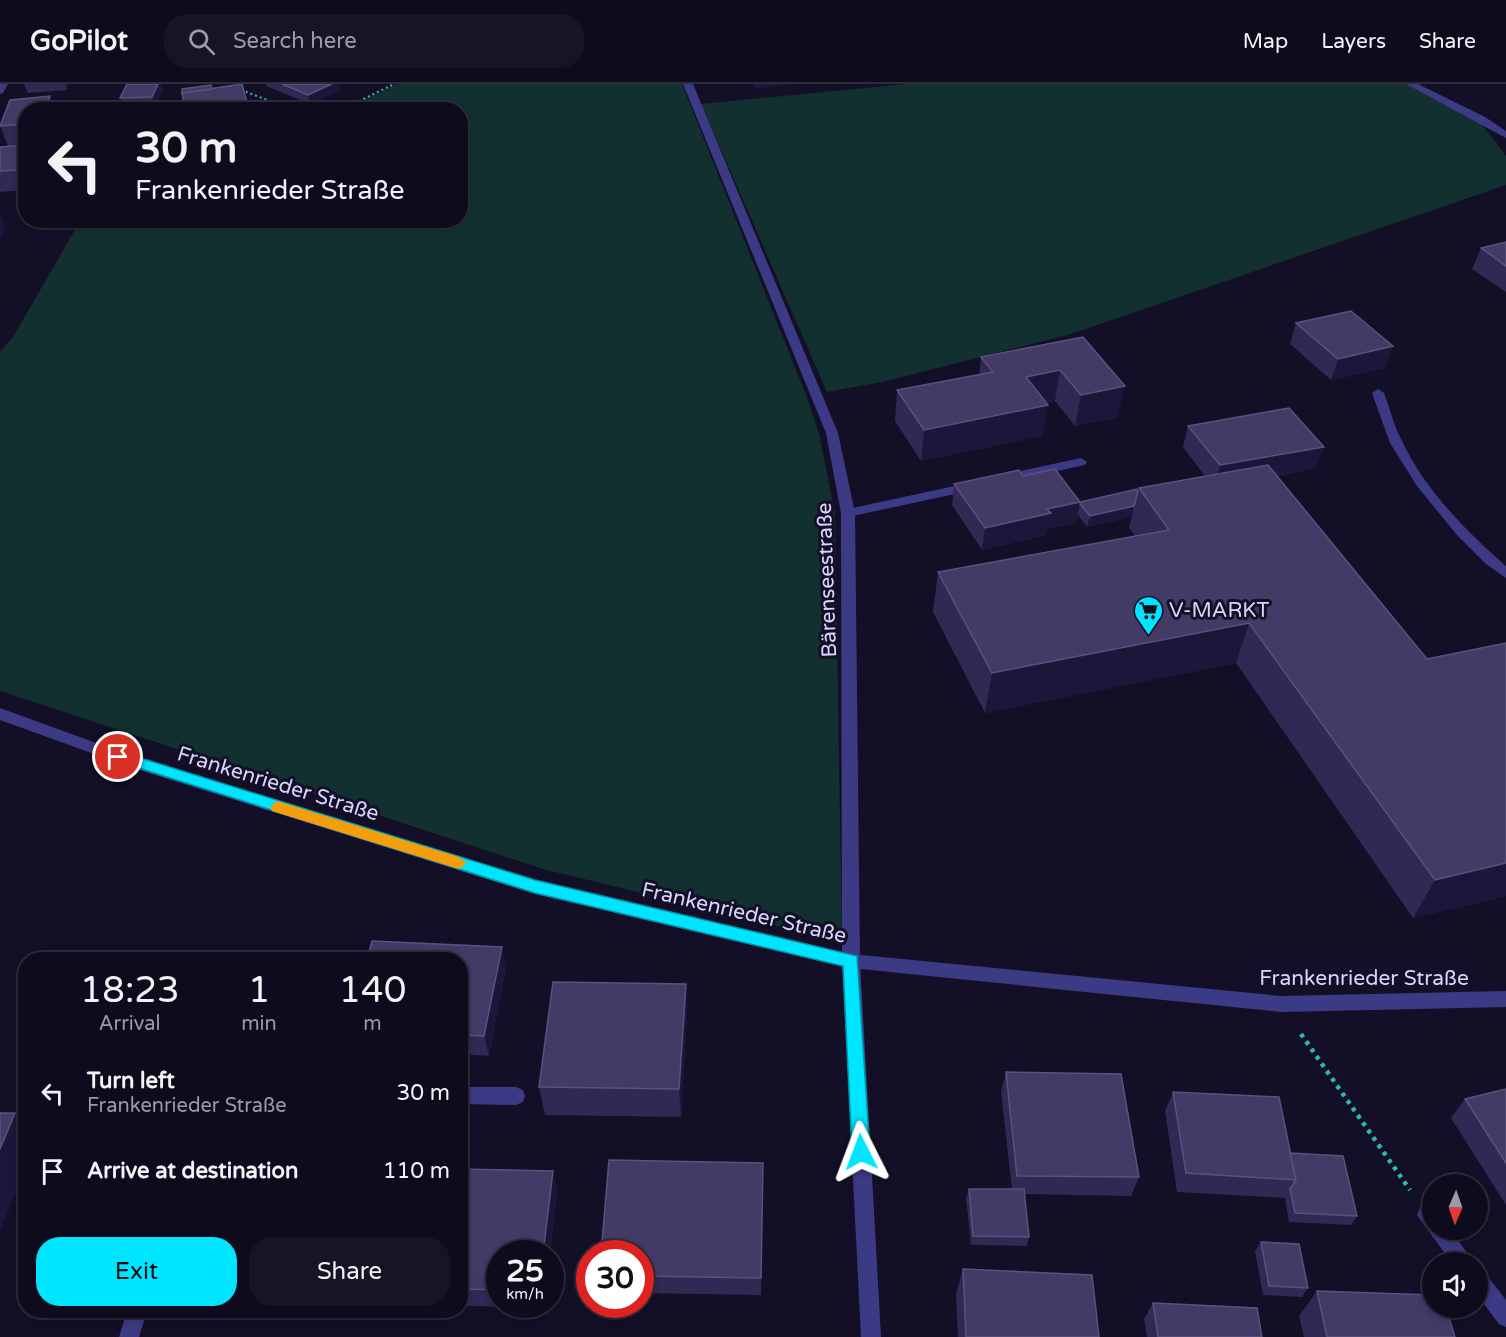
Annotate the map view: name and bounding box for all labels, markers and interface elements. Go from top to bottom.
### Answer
search box [164,14,584,68]
text: GoPilot [30,24,128,58]
icon: search [185,25,218,58]
text: Search here [233,28,357,54]
text: Map [1243,29,1288,54]
text: Layers [1321,29,1386,54]
text: Share [1419,29,1476,54]
text: 30 m [135,123,237,174]
icon: left [36,126,114,204]
text: Frankenrieder Straße [135,174,404,207]
street label: Bärenseestraße [812,502,842,658]
supermarket icon: V-MARKT [1132,594,1164,636]
place label: V-MARKT [1169,598,1269,623]
pin [92,731,143,782]
icon: arrive [101,740,134,773]
street label: Frankenrieder Straße [174,741,382,827]
street label: Frankenrieder Straße [639,877,849,949]
street label: Frankenrieder Straße [1259,966,1469,991]
text: 18:23 [80,969,180,1012]
text: 1 [248,969,270,1012]
text: 140 [338,969,406,1012]
text: Arrival [99,1012,161,1036]
text: min [241,1012,277,1036]
text: m [363,1012,382,1036]
text: Turn left [87,1068,175,1094]
icon: left [36,1077,69,1110]
text: 30 m [396,1080,450,1106]
text: Frankenrieder Straße [87,1094,287,1118]
position arrow [829,1120,893,1184]
icon: arrive [36,1155,69,1188]
text: Arrive at destination [87,1158,298,1184]
text: 110 m [383,1158,450,1184]
north arrow [1422,1174,1488,1240]
map controls [1422,1174,1488,1318]
button: Exit [36,1237,237,1306]
button: Share [249,1237,450,1306]
speed limit sign: 30 [576,1240,654,1318]
button: sound [1422,1252,1488,1318]
text: 25 [506,1253,544,1290]
text: km/h [506,1285,544,1303]

